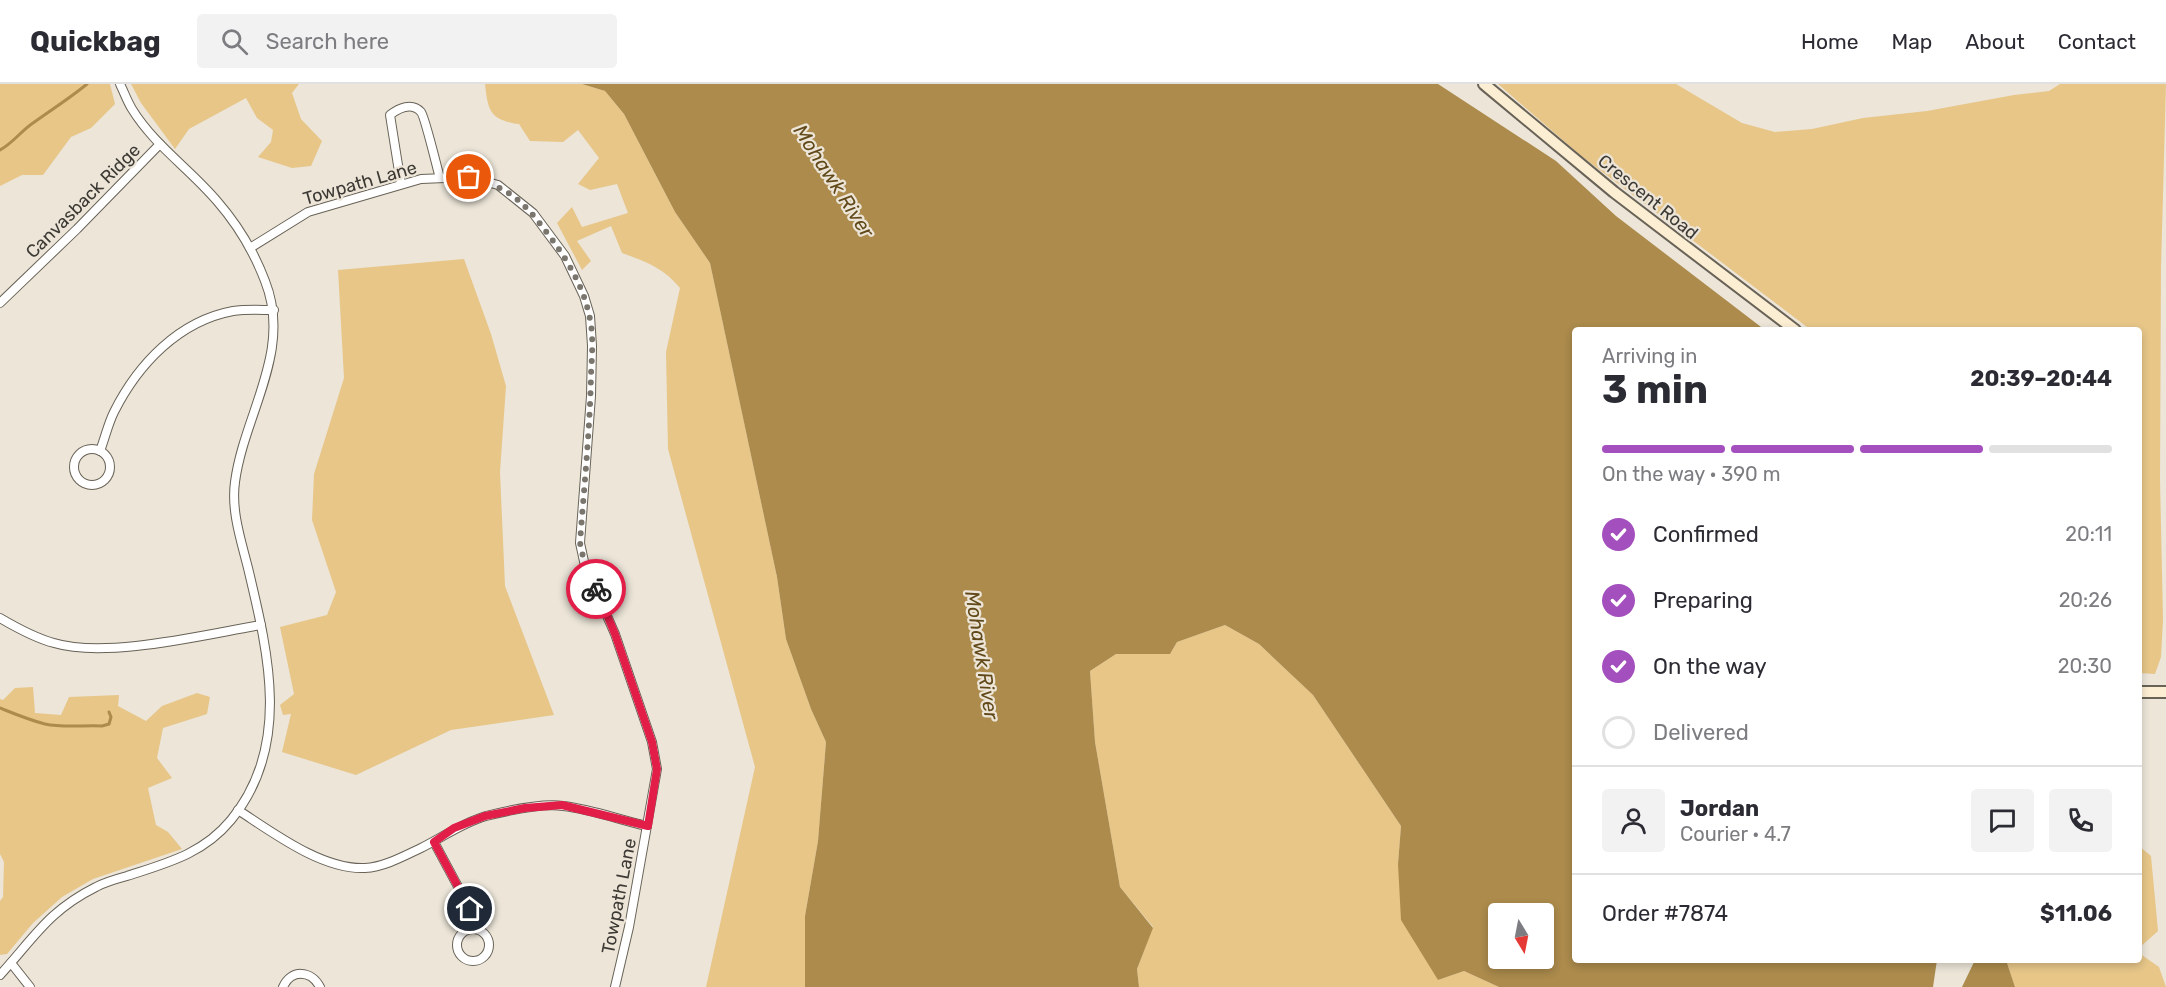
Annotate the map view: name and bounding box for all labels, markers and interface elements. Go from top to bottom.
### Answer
search box [197,14,617,68]
text: Quickbag [30,25,161,58]
icon: search [218,25,251,58]
text: Search here [266,28,389,55]
text: Home [1801,29,1858,54]
text: Map [1891,29,1932,54]
text: About [1965,29,2025,54]
text: Contact [2058,29,2136,54]
water label: Mohawk River [789,120,880,243]
street label: Canvasback Ridge [21,139,145,263]
street label: Crescent Road [1593,150,1703,244]
pin [443,151,494,202]
street label: Towpath Lane [301,156,419,210]
icon: bag [452,160,485,193]
text: Arriving in [1602,344,1697,368]
text: 20:39–20:44 [1970,365,2112,392]
text: 3 min [1602,367,1708,413]
text: On the way · 390 m [1602,462,1781,486]
icon: check [1602,518,1635,551]
text: Confirmed [1653,521,1759,548]
text: 20:11 [2065,522,2112,546]
courier [566,559,626,619]
icon: bike [580,573,613,606]
icon: check [1602,584,1635,617]
text: Preparing [1653,587,1753,614]
text: 20:26 [2059,588,2112,612]
water label: Mohawk River [960,589,1004,722]
icon: check [1602,650,1635,683]
text: On the way [1653,653,1767,680]
text: 20:30 [2058,654,2112,678]
text: Delivered [1653,719,1749,746]
button: person [1602,789,1665,852]
button: chat [1971,789,2034,852]
button: phone [2049,789,2112,852]
text: Jordan [1680,795,1759,822]
text: Courier · 4.7 [1680,822,1791,846]
street label: Towpath Lane [597,836,641,956]
pin [444,883,495,934]
icon: home [453,892,486,925]
text: Order #7874 [1602,900,1728,927]
text: $11.06 [2040,900,2112,927]
north arrow [1488,903,1554,969]
map controls [1488,903,1554,969]

